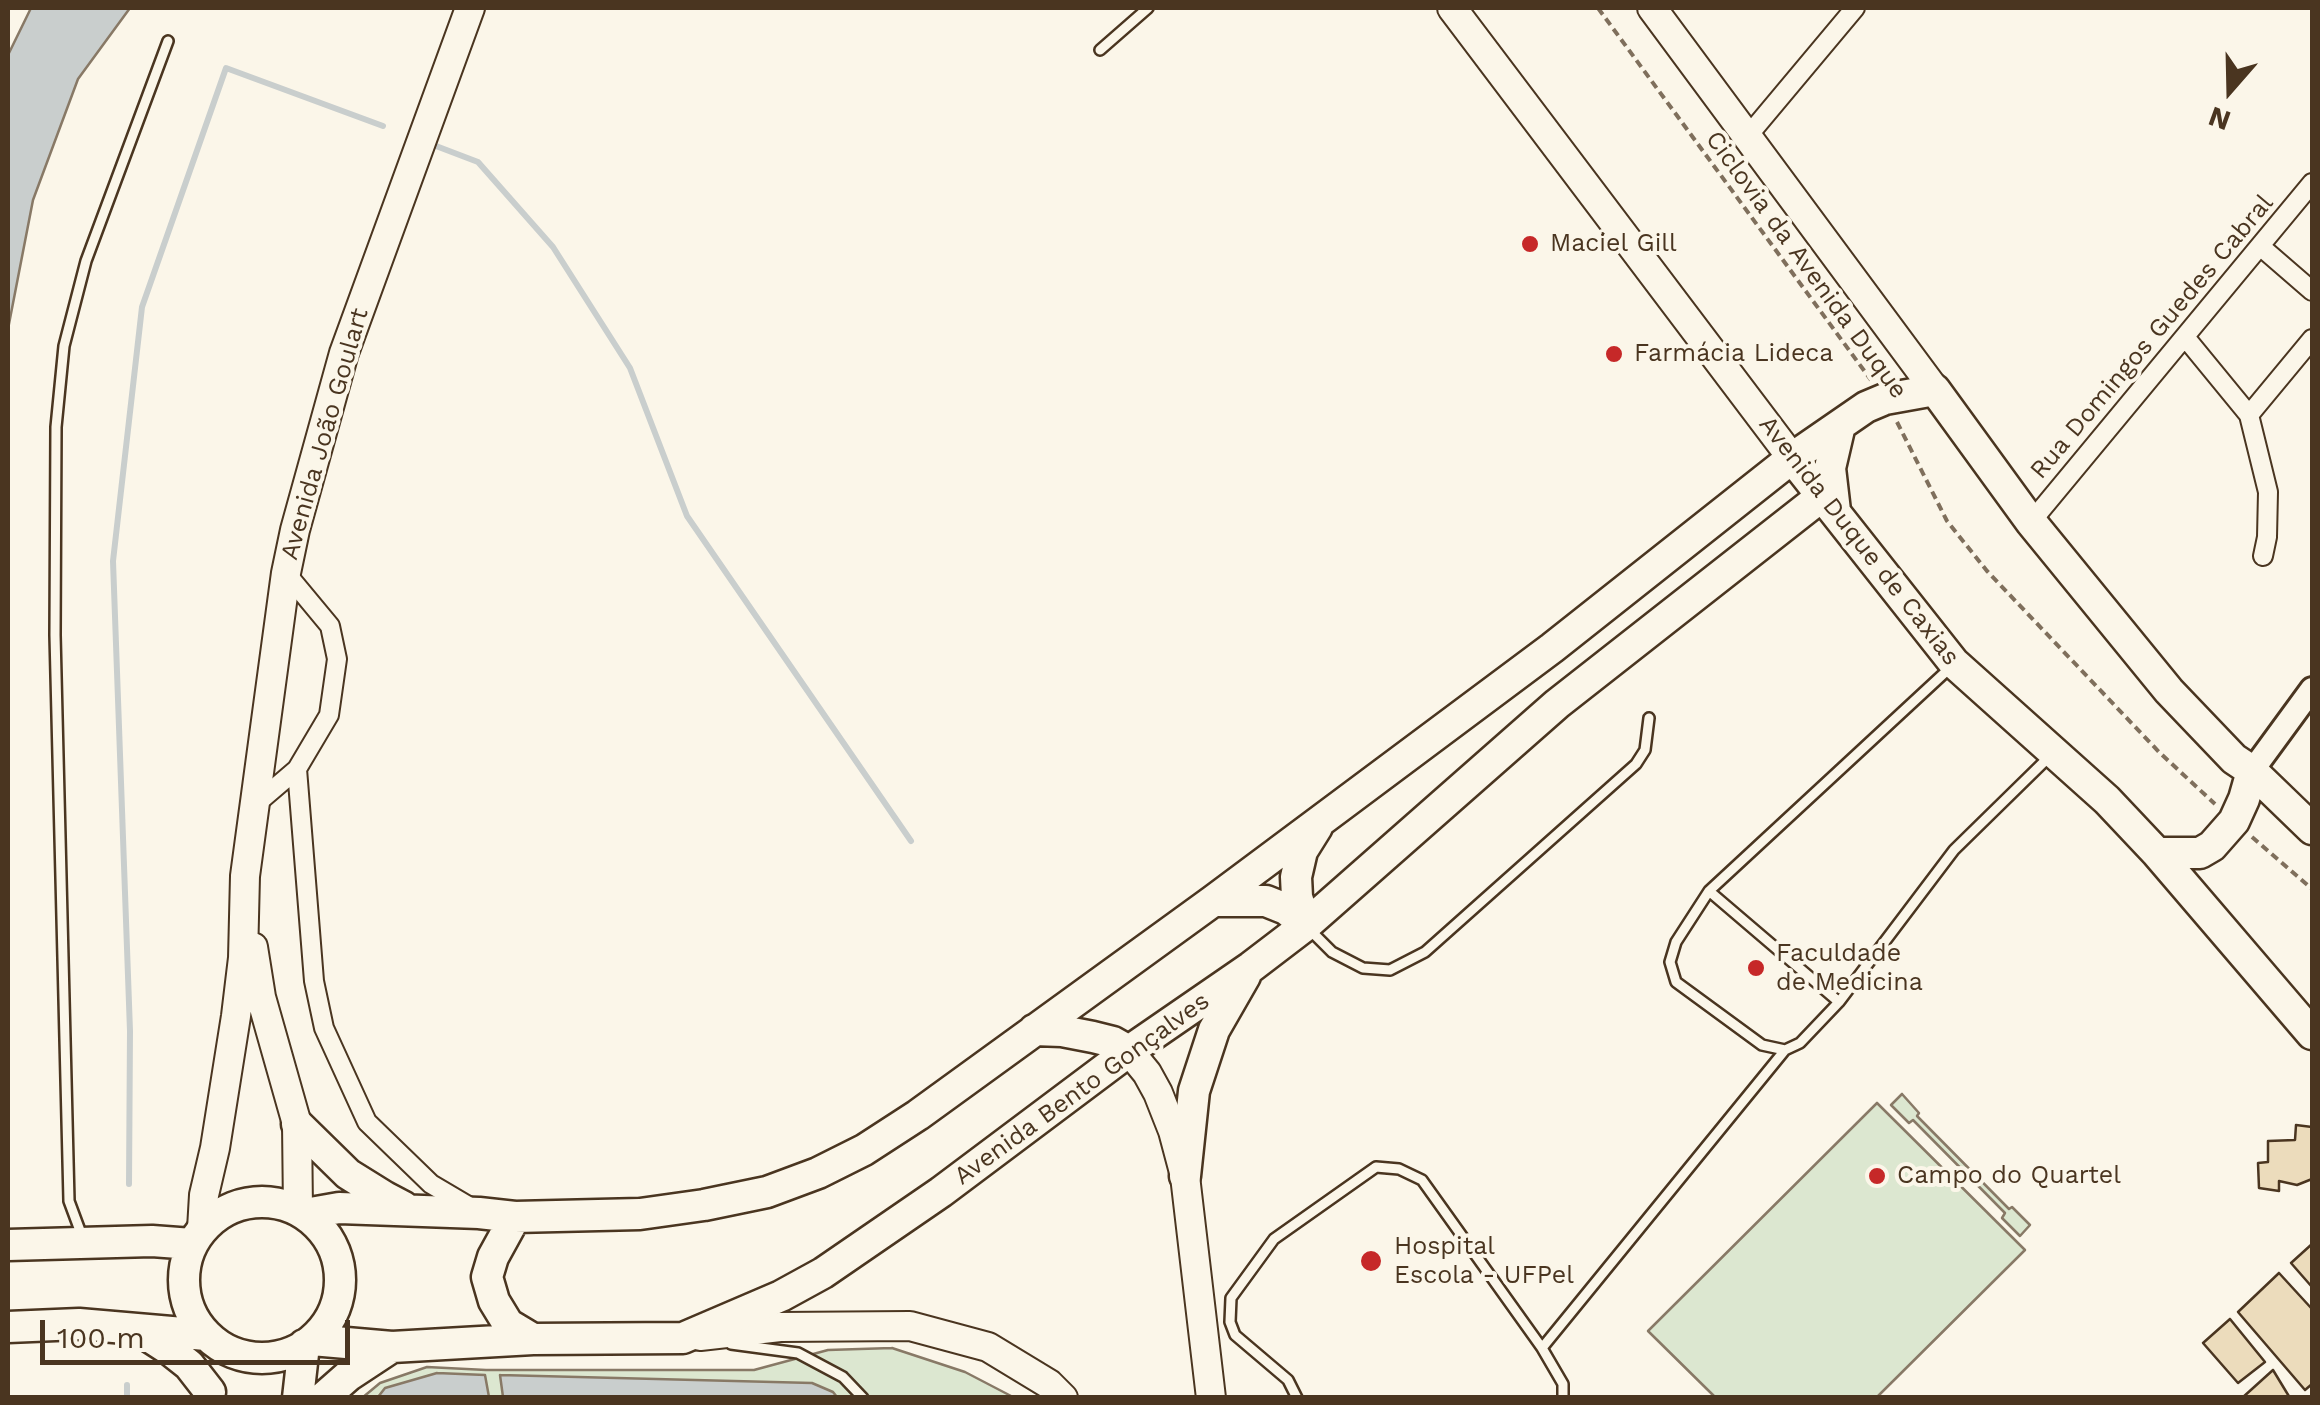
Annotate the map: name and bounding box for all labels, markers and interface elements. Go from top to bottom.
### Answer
north arrow [2180,40,2280,140]
text: N [2204,100,2235,138]
street label: Ciclovia da Avenida Duque [1699,125,1913,405]
street label: Rua Domingos Guedes Cabral [2024,189,2280,485]
place label: Maciel Gill [1550,229,1677,259]
marker: Maciel Gill [1519,233,1541,255]
street label: Avenida João Goulart [275,305,375,563]
place label: Farmácia Lideca [1634,339,1833,369]
marker: Farmácia Lideca [1603,343,1625,365]
street label: Avenida Duque de Caxias [1752,410,1966,672]
place label: Faculdade de Medicina [1776,939,1923,998]
marker: Faculdade de Medicina [1745,957,1767,979]
street label: Avenida Bento Gonçalves [949,986,1215,1192]
place label: Campo do Quartel [1897,1161,2121,1191]
marker: Campo do Quartel [1866,1165,1888,1187]
place label: Hospital Escola - UFPel [1394,1232,1574,1291]
marker: Hospital Escola - UFPel [1358,1248,1384,1274]
scale bar [45,1300,355,1362]
text: 100 m [57,1320,145,1355]

